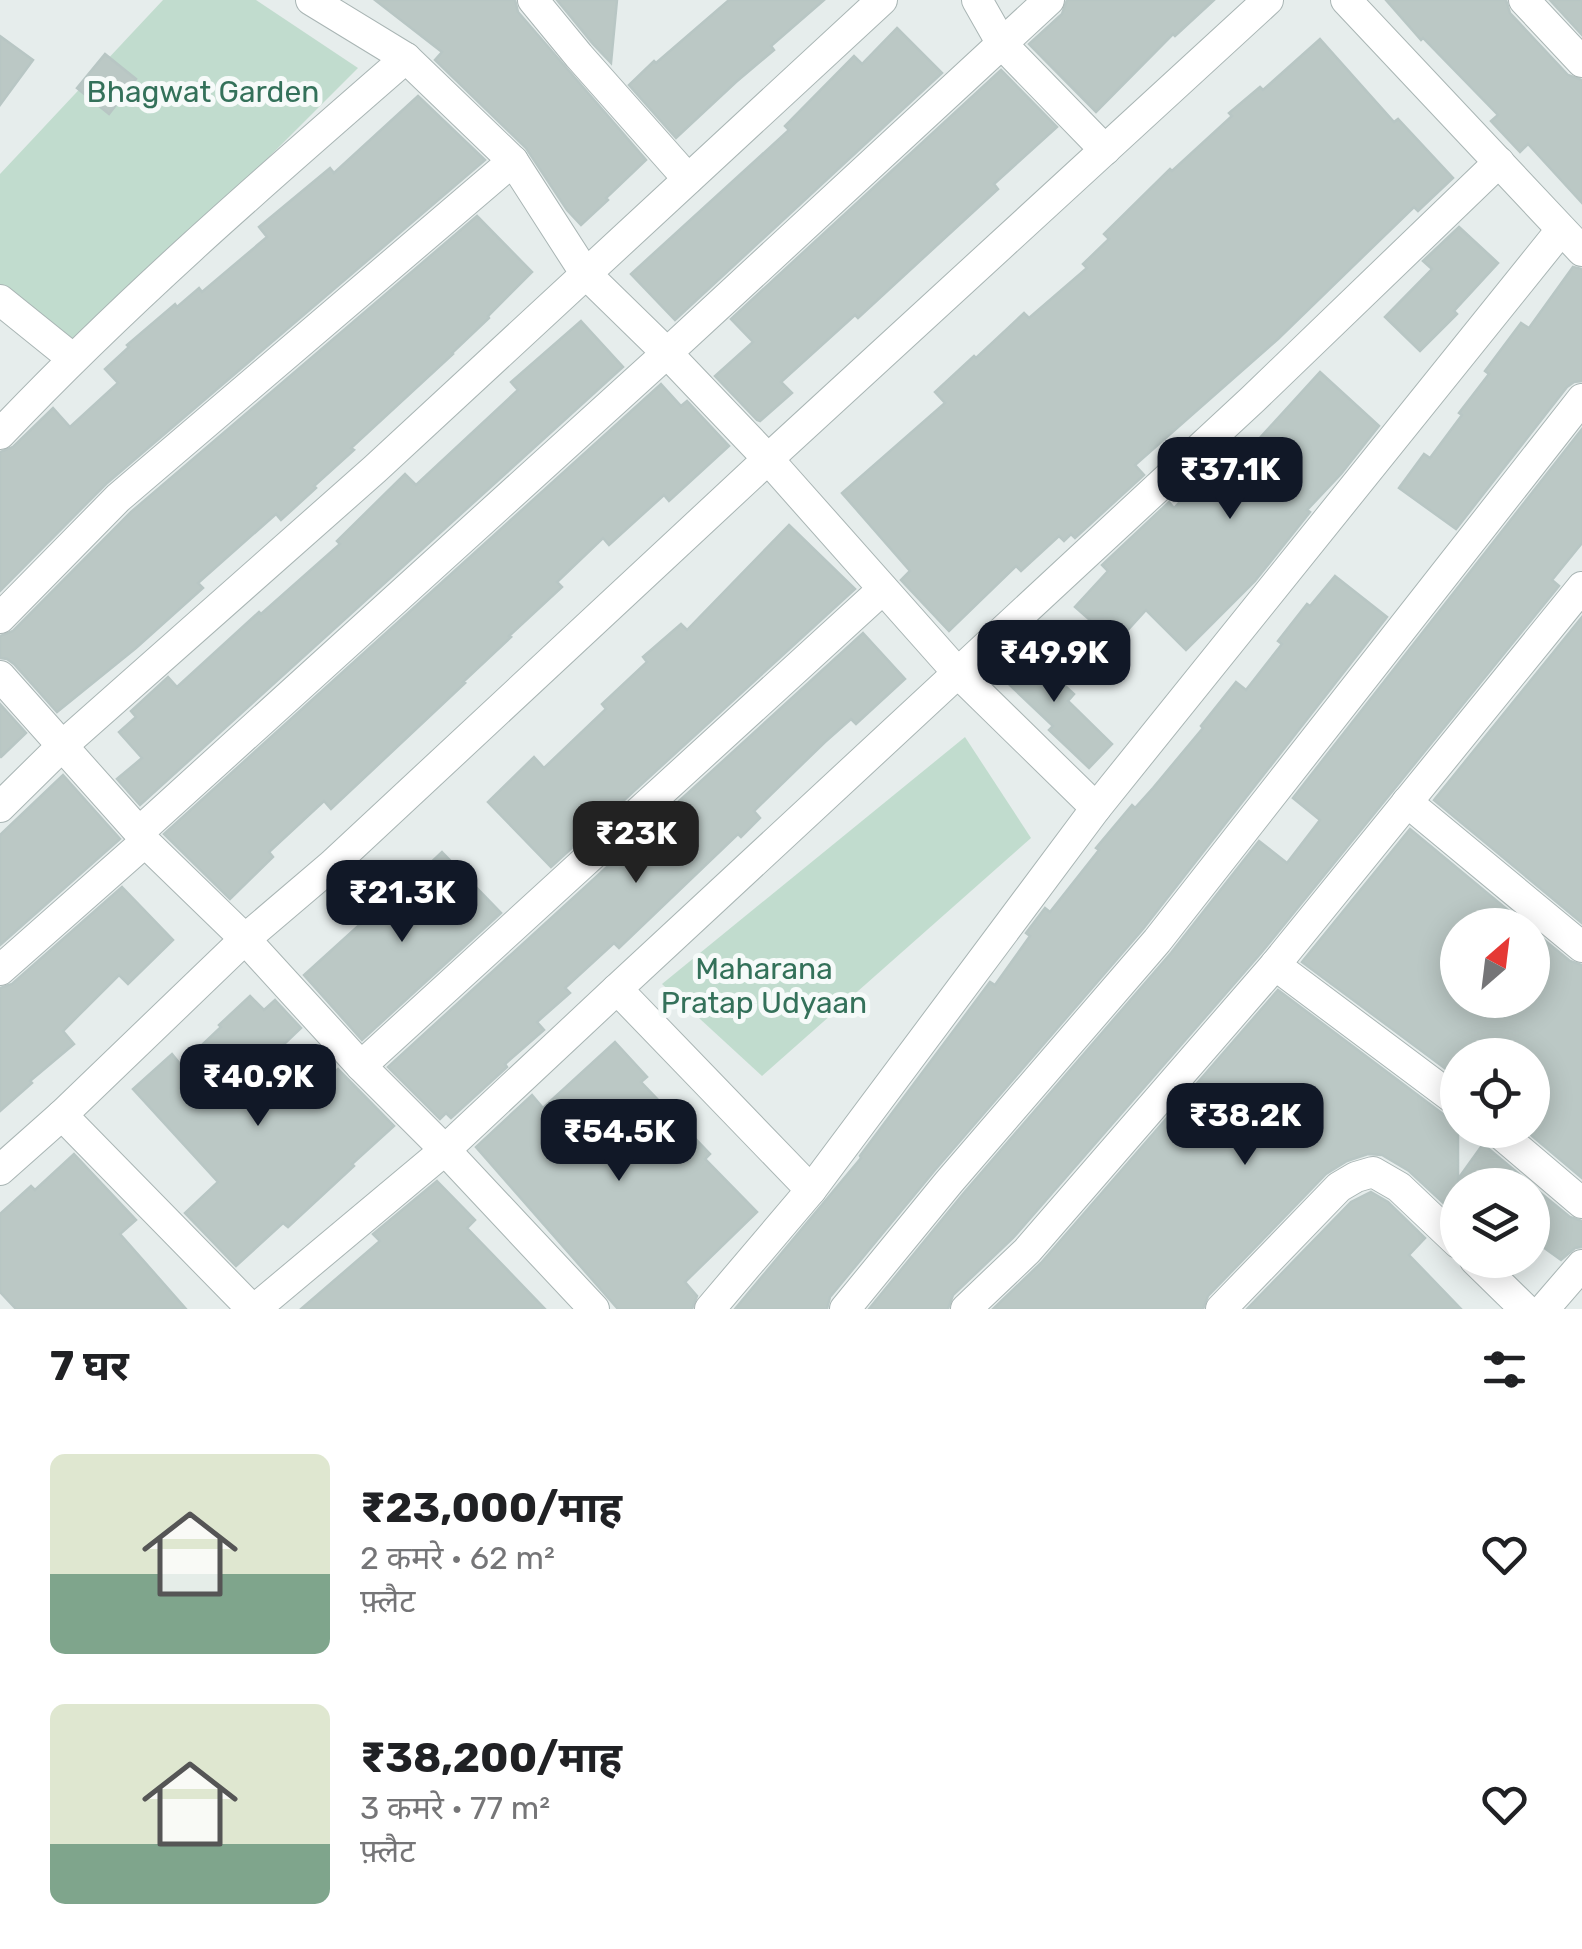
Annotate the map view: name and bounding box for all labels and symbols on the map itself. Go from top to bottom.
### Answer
park label: Bhagwat Garden [87,74,319,110]
pin: ₹37.1K [1149,437,1311,522]
pin: ₹49.9K [973,620,1135,705]
pin: ₹23K [577,801,695,886]
pin: ₹21.3K [321,860,483,945]
north arrow [1440,908,1550,1018]
park label: Maharana Pratap Udyaan [661,951,867,1021]
pin: ₹40.9K [177,1044,339,1129]
pin: ₹38.2K [1164,1083,1326,1168]
pin: ₹54.5K [538,1099,700,1184]

